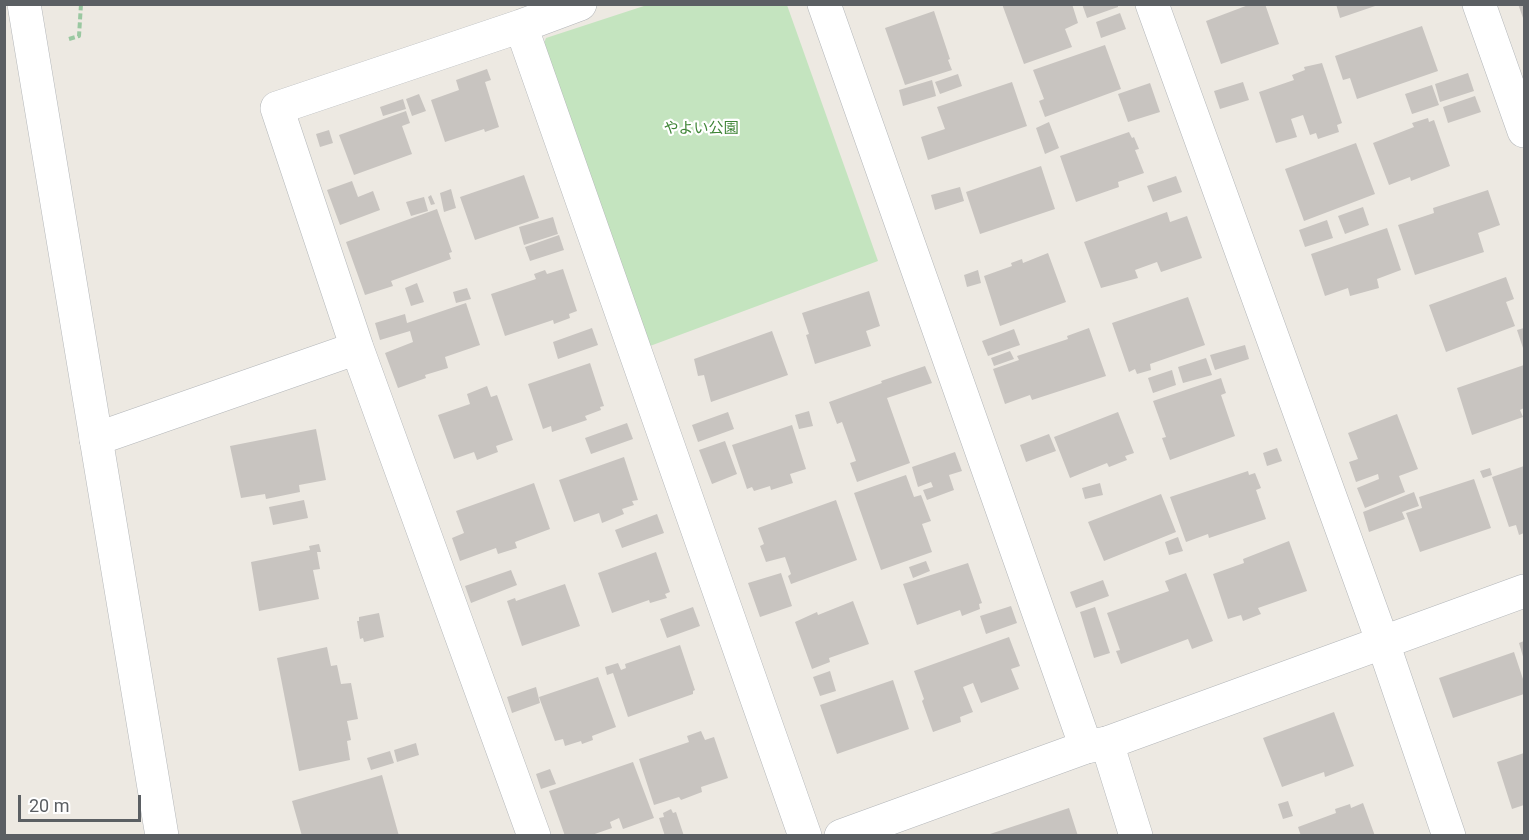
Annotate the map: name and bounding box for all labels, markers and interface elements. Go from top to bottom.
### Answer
park label: やよい公園 [664,120,738,138]
scale bar [21,783,144,821]
text: 20 m [29,795,69,816]

